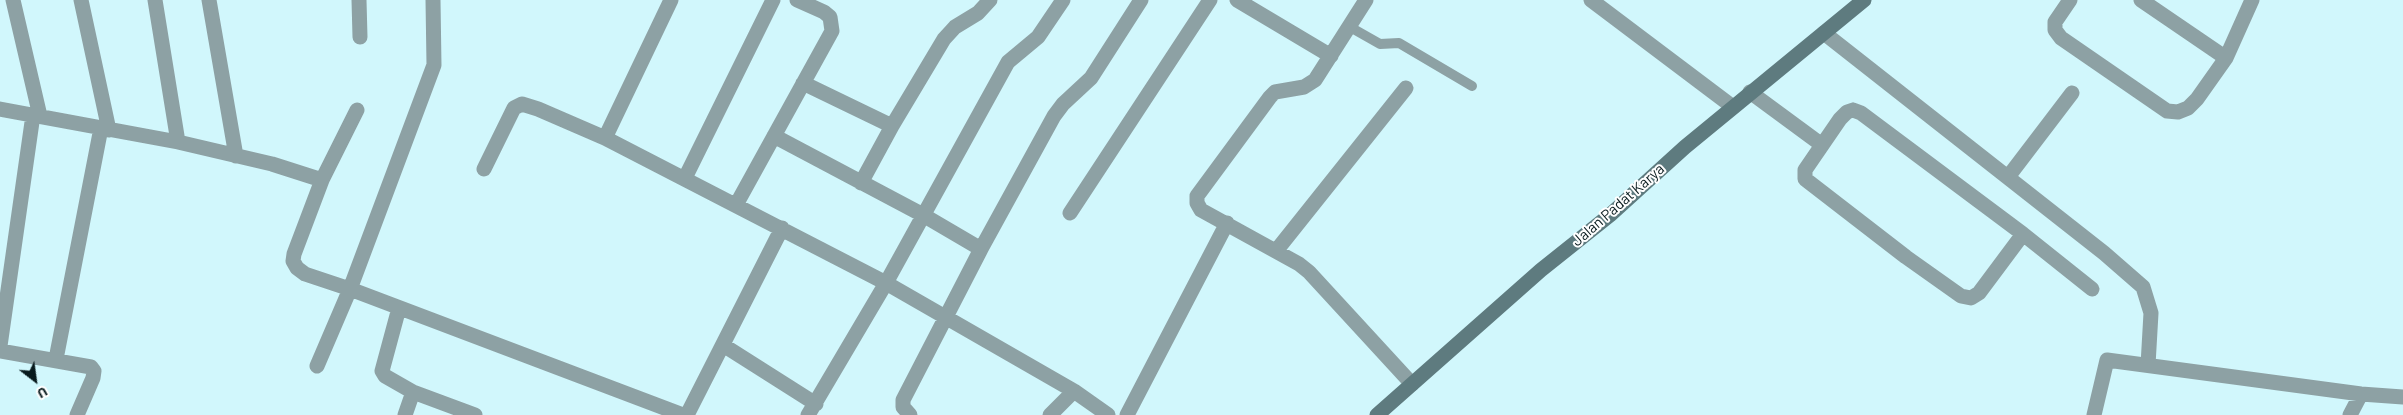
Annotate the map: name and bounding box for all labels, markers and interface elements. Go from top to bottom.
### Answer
street label: Jalan Padat Karya [1568,160,1668,250]
north arrow [10,355,60,405]
text: U [35,384,51,403]

